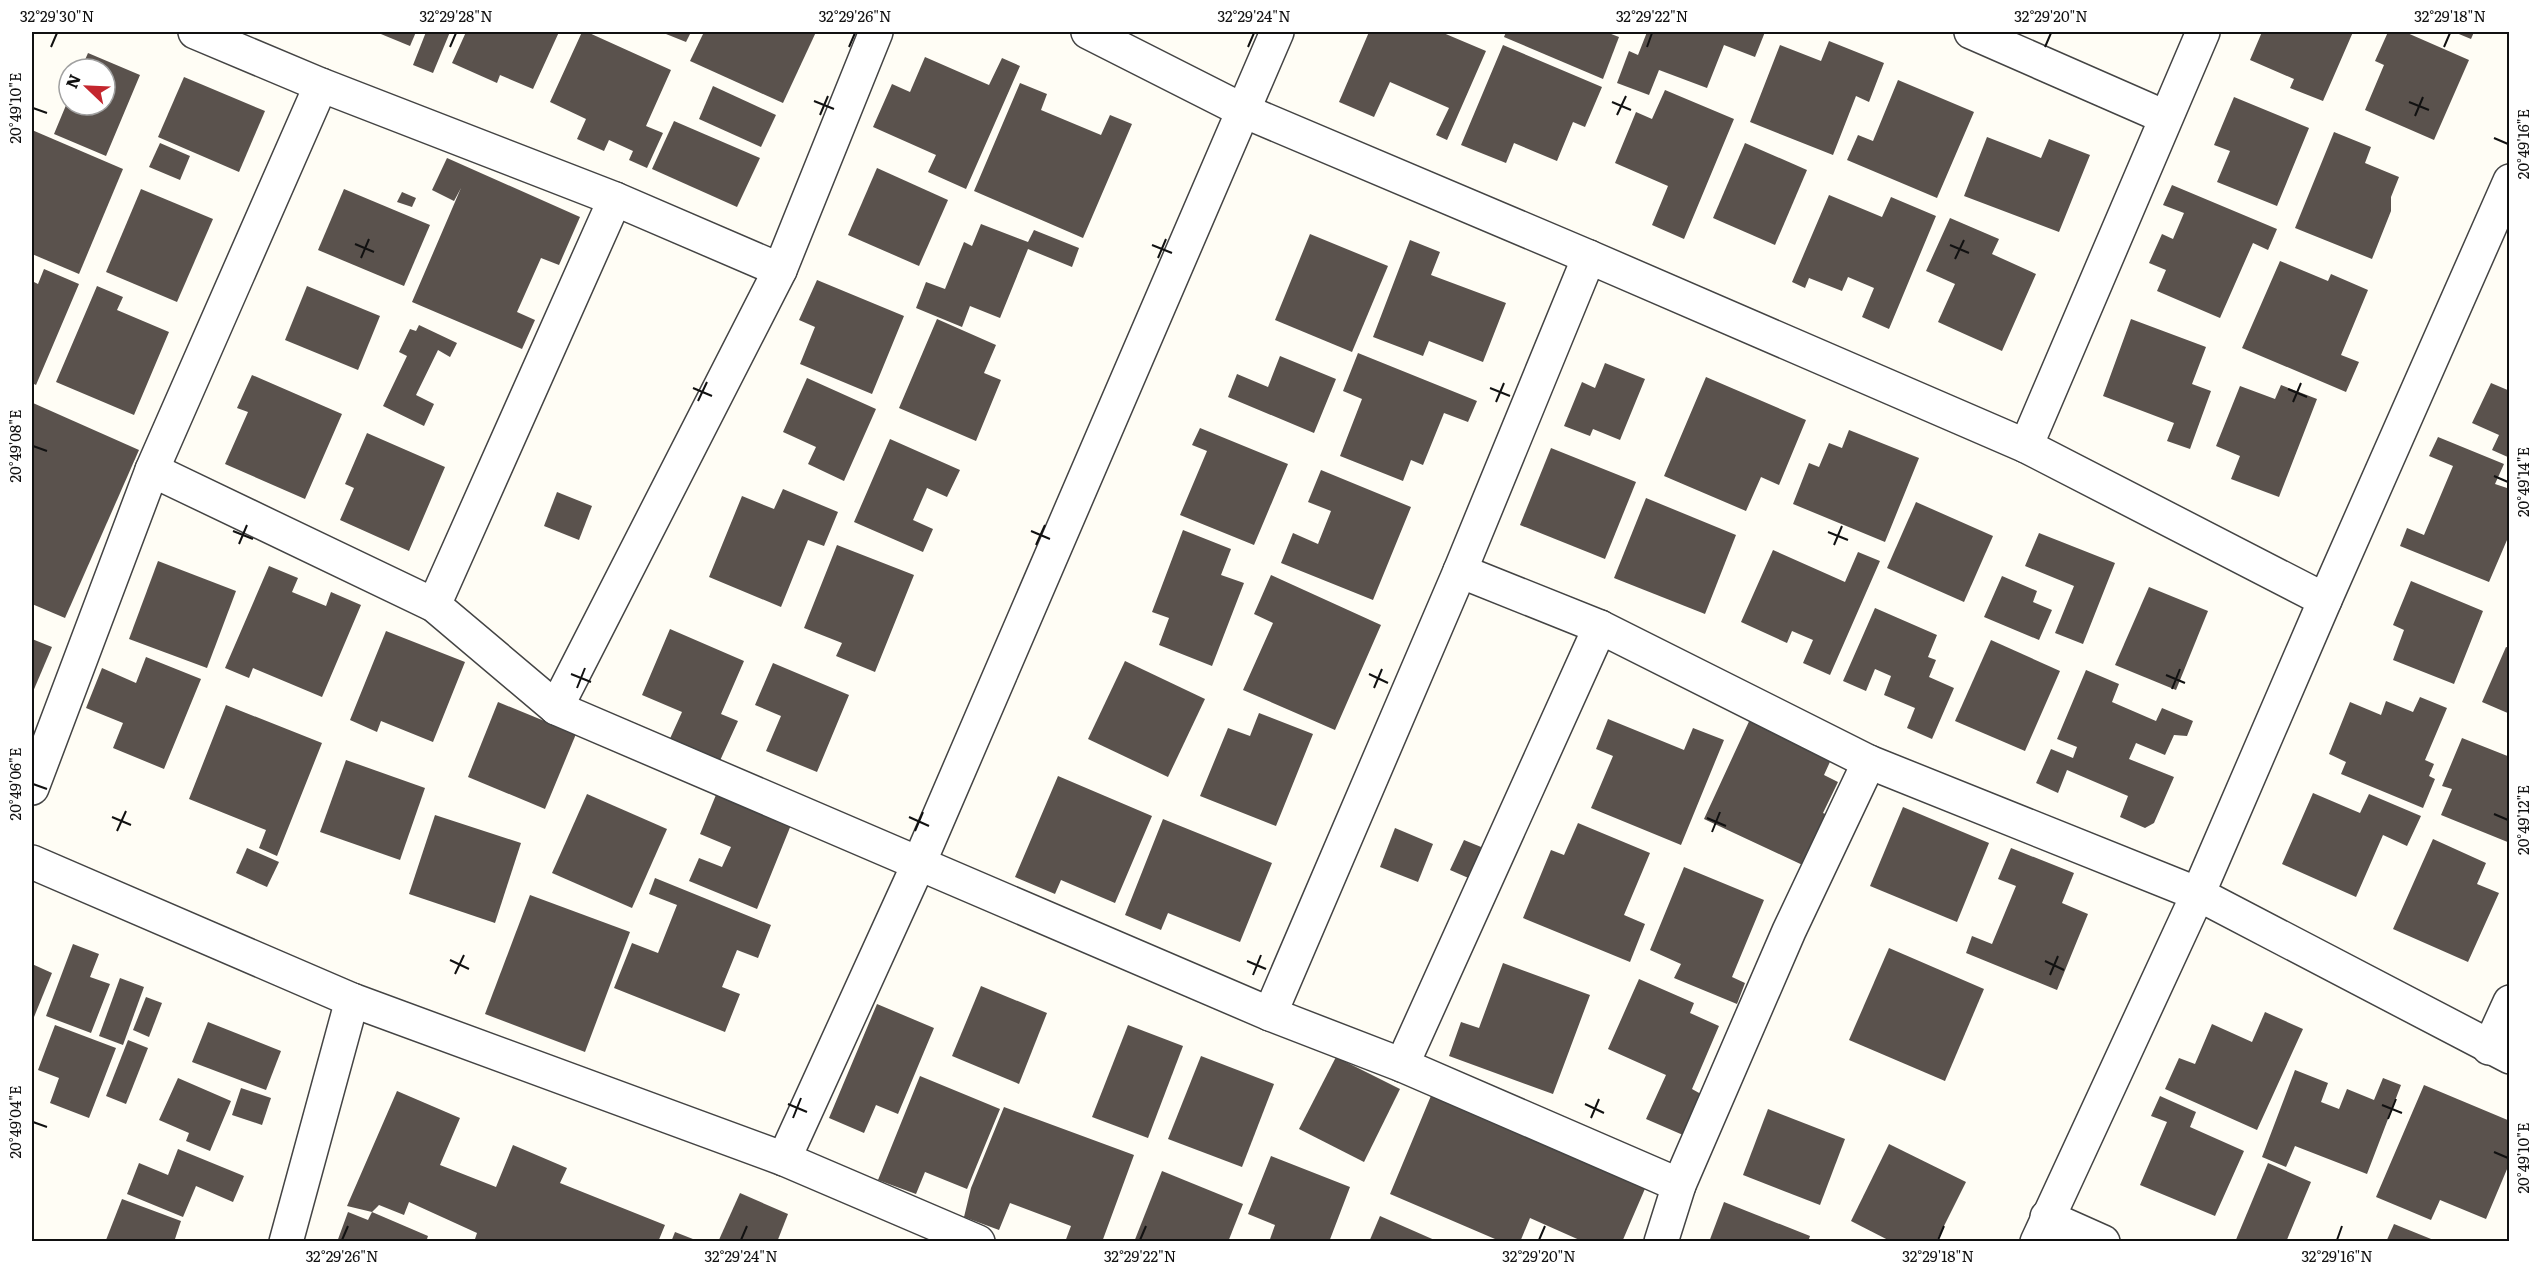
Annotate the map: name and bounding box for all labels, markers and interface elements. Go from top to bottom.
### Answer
text: 32°29'30"N [20,4,94,27]
text: 32°29'28"N [419,4,493,27]
text: 32°29'26"N [818,4,892,27]
text: 32°29'24"N [1217,4,1291,27]
text: 32°29'22"N [1616,4,1688,27]
text: 32°29'20"N [2014,4,2088,27]
text: 32°29'18"N [2414,4,2486,27]
north arrow [57,57,117,117]
text: N [59,70,86,92]
text: 20°49'10"E [3,73,26,143]
text: 20°49'16"E [2511,109,2534,179]
text: 20°49'08"E [3,409,26,483]
text: 20°49'14"E [2511,447,2534,517]
text: 20°49'06"E [3,748,26,820]
text: 20°49'12"E [2511,785,2534,855]
text: 20°49'04"E [3,1085,26,1159]
text: 20°49'10"E [2511,1123,2534,1193]
text: 32°29'26"N [305,1244,379,1267]
text: 32°29'24"N [704,1244,778,1267]
text: 32°29'22"N [1104,1244,1176,1267]
text: 32°29'20"N [1502,1244,1576,1267]
text: 32°29'18"N [1902,1244,1974,1267]
text: 32°29'16"N [2301,1244,2373,1267]

